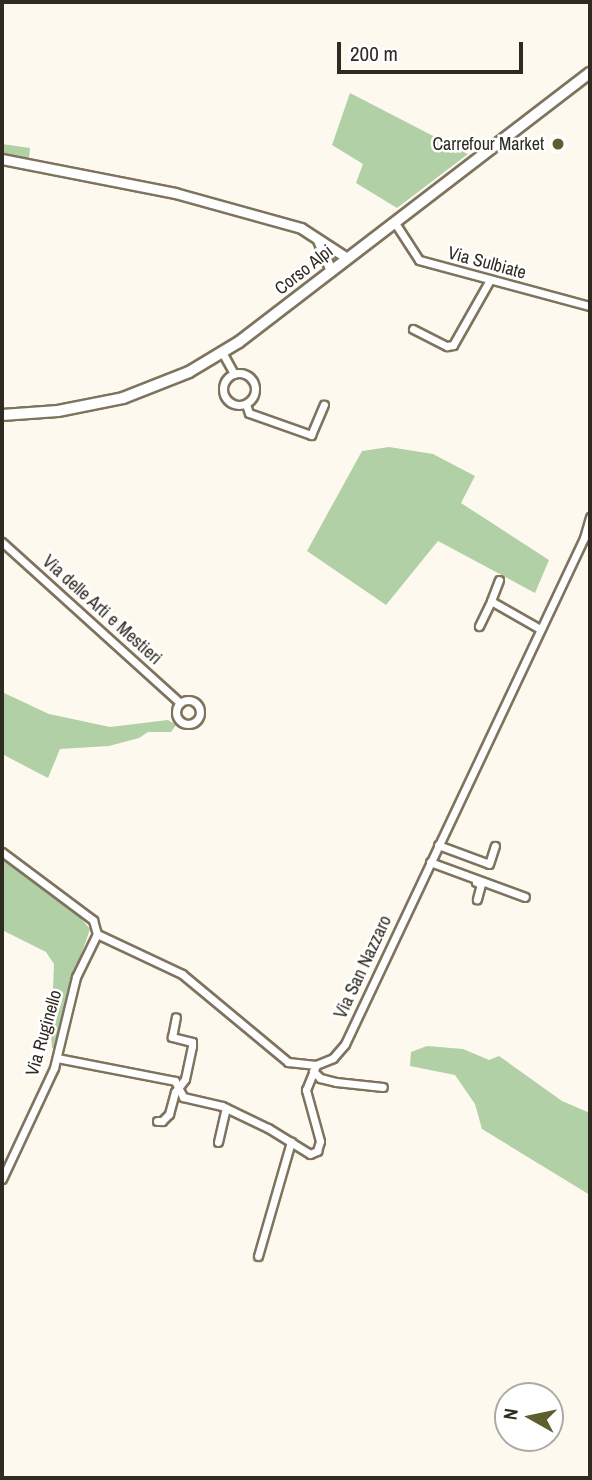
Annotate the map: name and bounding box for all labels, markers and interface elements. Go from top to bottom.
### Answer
scale bar [340,28,526,72]
text: 200 m [350,39,398,68]
place label: Carrefour Market [432,133,544,155]
marker: Carrefour Market [550,136,566,152]
street label: Corso Alpi [270,240,338,300]
street label: Via Sulbiate [445,242,529,284]
street label: Via delle Arti e Mestieri [38,550,166,670]
street label: Via San Nazzaro [330,912,396,1022]
street label: Via Ruginello [21,988,67,1078]
north arrow [494,1382,564,1452]
text: N [497,1406,524,1422]

